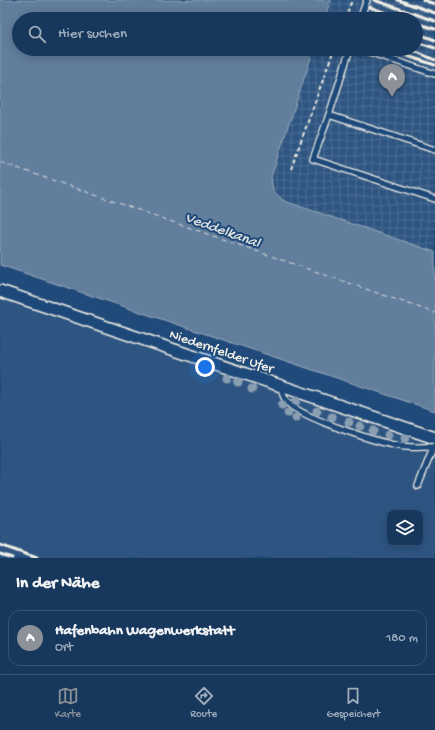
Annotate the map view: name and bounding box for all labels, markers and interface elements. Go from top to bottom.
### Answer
search box [12,12,423,56]
icon: search [26,23,48,45]
text: Hier suchen [58,25,127,43]
pin: A [379,64,405,97]
water label: Veddelkanal [182,209,264,253]
street label: Niedernfelder Ufer [167,327,277,379]
your location [195,357,215,377]
map controls [387,510,423,546]
button: layers [387,510,423,546]
text: In der Nähe [16,574,99,594]
text: Hafenbahn Wagenwerkstatt [55,622,234,640]
text: A [26,631,34,646]
text: 180 m [386,631,418,646]
text: Ort [55,640,73,655]
tab: Karte [55,685,81,721]
tab: Route [190,685,217,721]
tab: Gespeichert [326,685,380,721]

